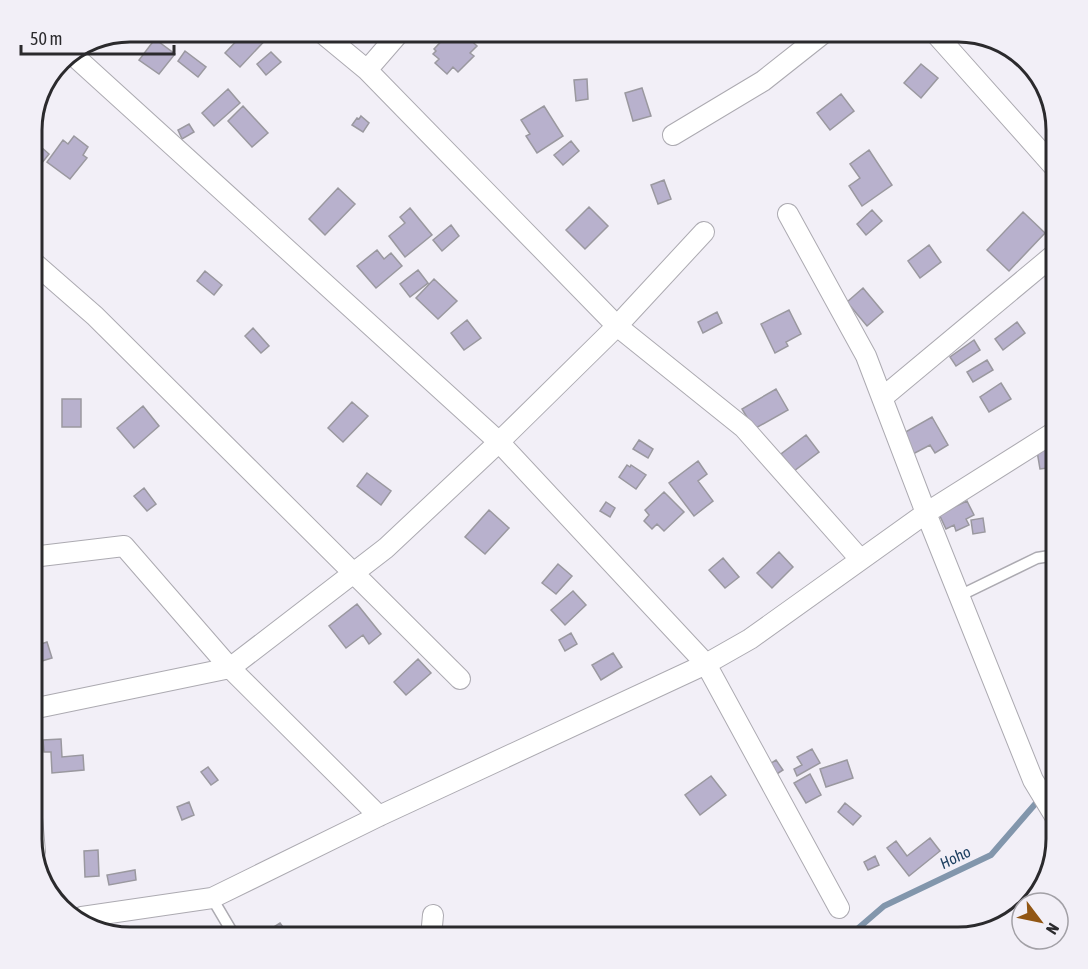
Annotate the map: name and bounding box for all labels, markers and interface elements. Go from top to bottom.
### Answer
scale bar [21,18,174,56]
text: 50 m [30,28,62,49]
water label: Hoho [937,842,973,872]
north arrow [1010,891,1070,951]
text: N [1043,920,1063,938]

